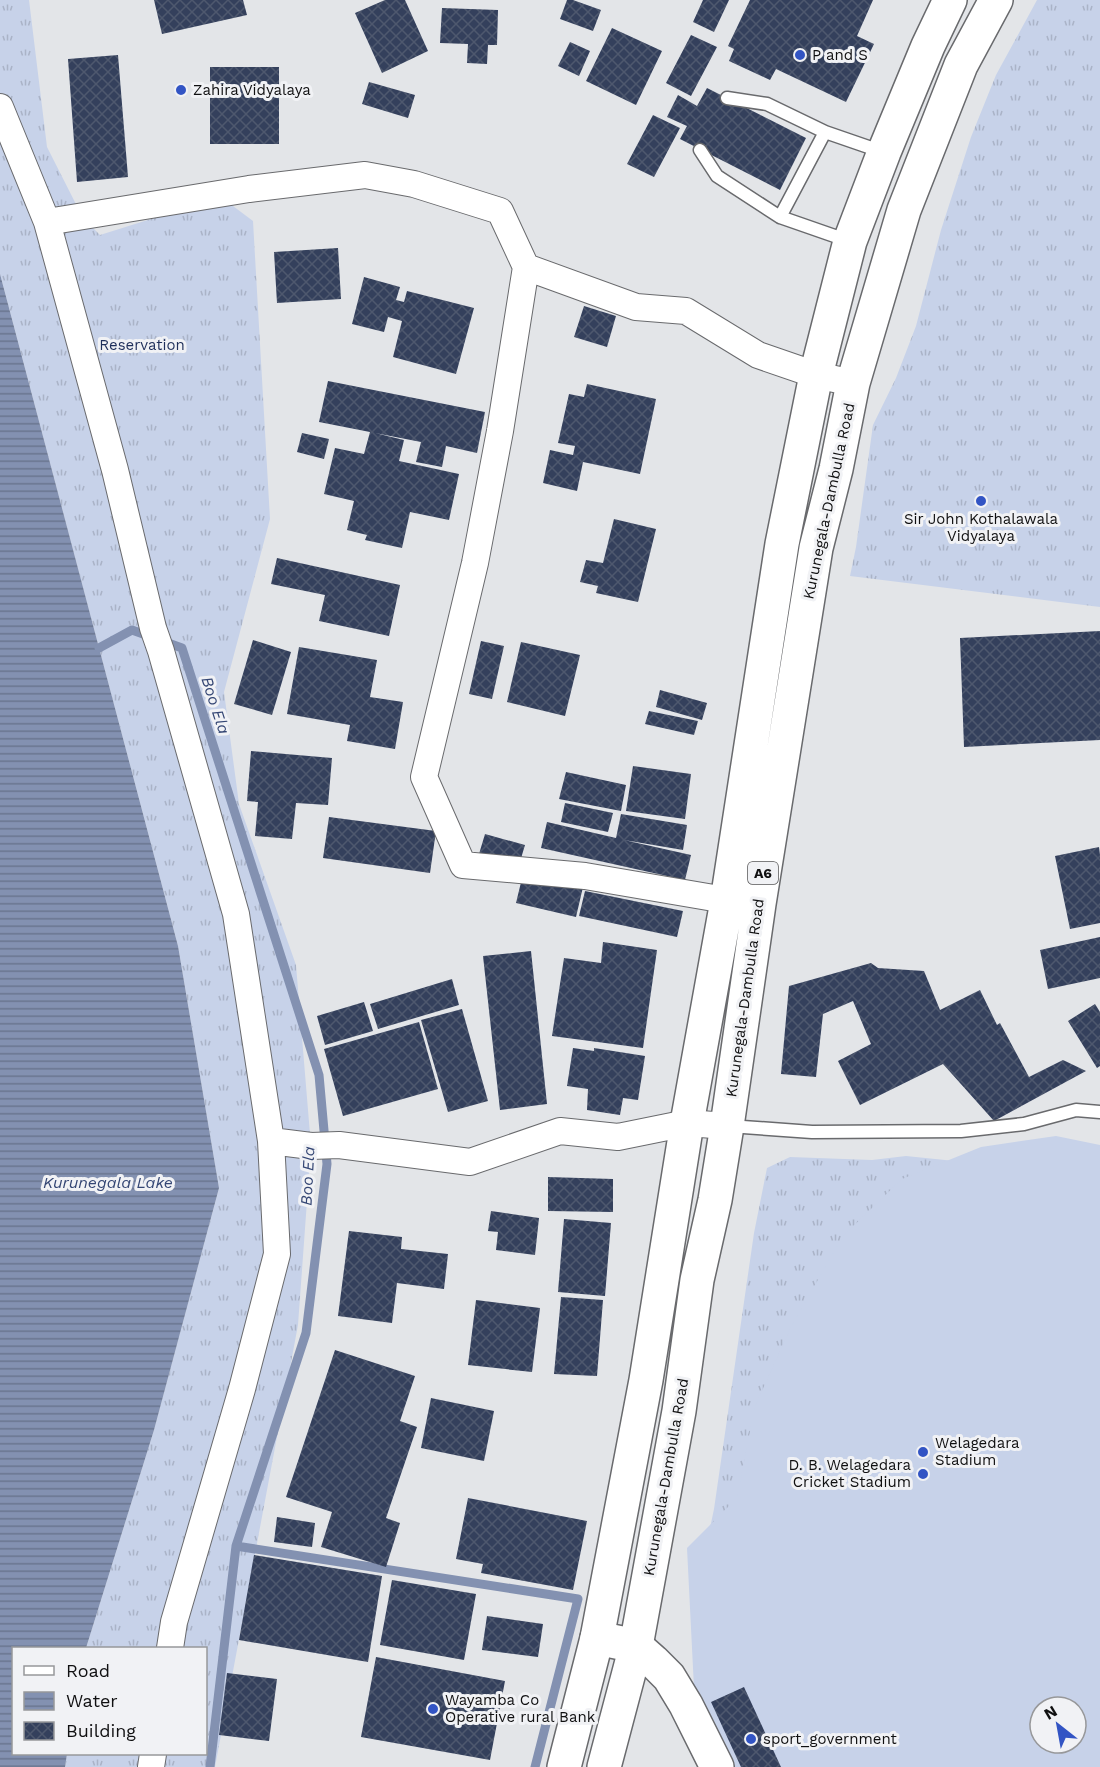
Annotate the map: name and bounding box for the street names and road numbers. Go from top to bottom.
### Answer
street label: Kurunegala-Dambulla Road [799,401,859,601]
road number: A6 [748,862,778,884]
street label: Kurunegala-Dambulla Road [722,898,768,1098]
street label: Kurunegala-Dambulla Road [640,1377,692,1577]

